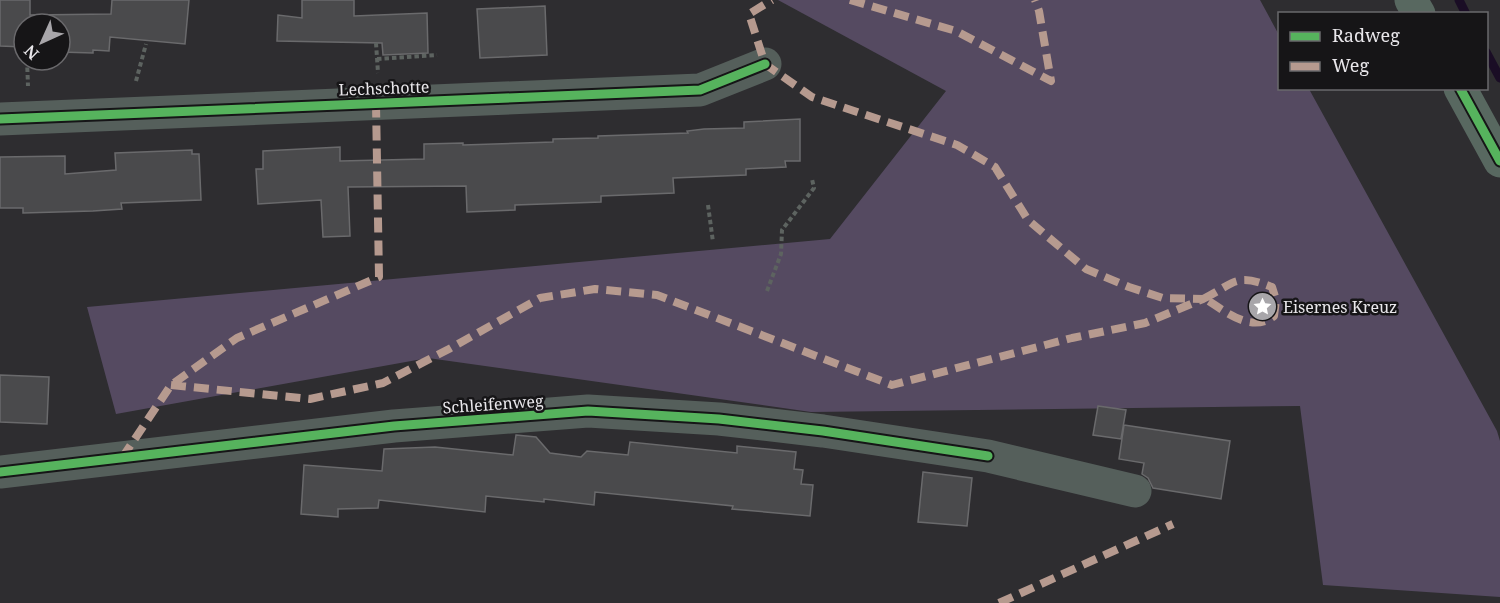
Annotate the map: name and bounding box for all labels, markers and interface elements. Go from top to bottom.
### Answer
north arrow [12,12,72,72]
legend [1278,12,1488,90]
text: Radweg [1332,23,1400,47]
text: N [19,40,44,65]
text: Weg [1332,53,1369,77]
street label: Lechschotte [338,75,430,101]
place icon: Eisernes Kreuz [1246,291,1278,323]
place label: Eisernes Kreuz [1283,296,1397,318]
street label: Schleifenweg [442,389,545,419]

